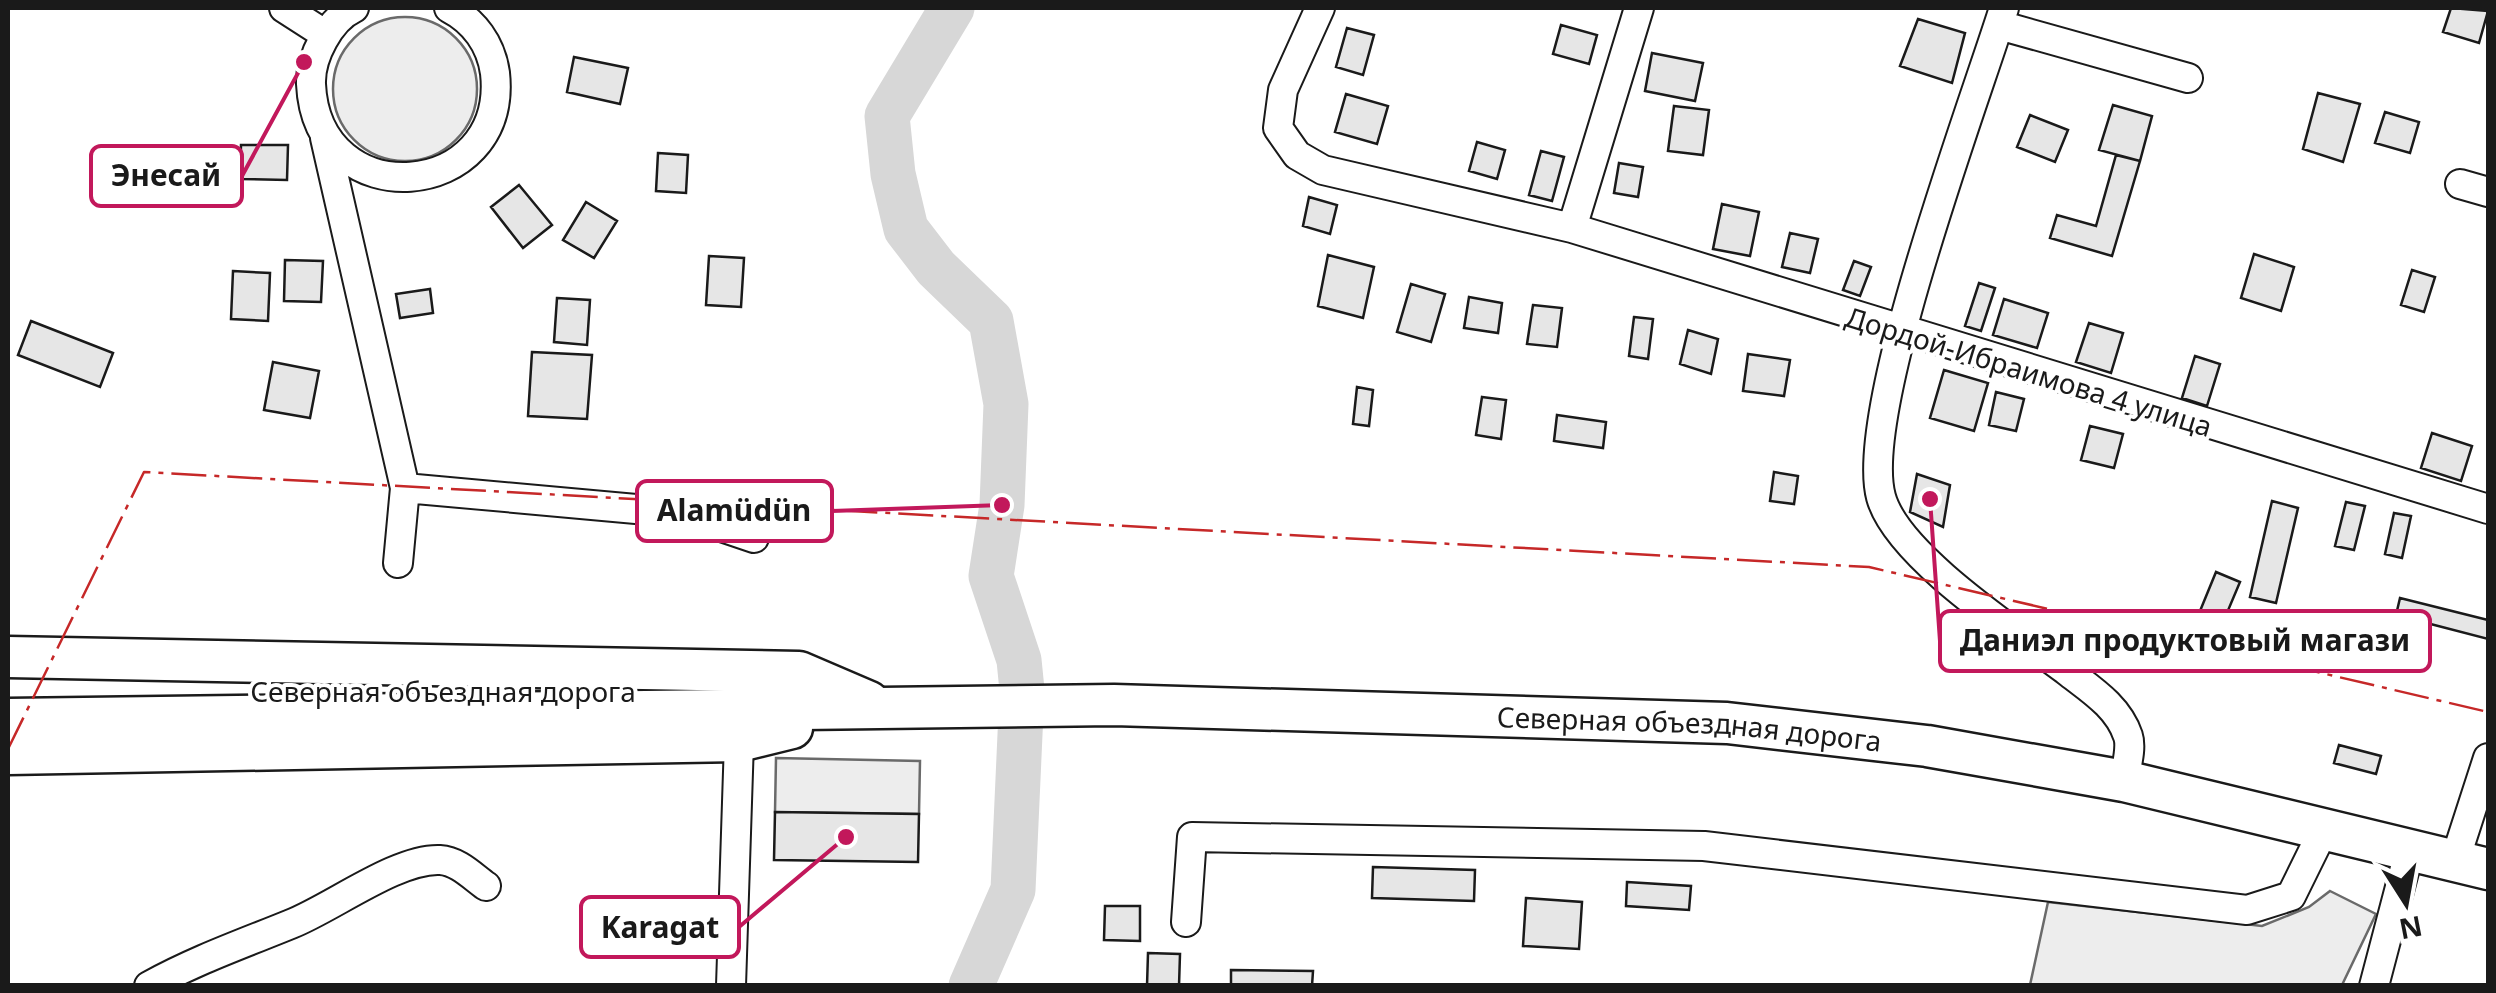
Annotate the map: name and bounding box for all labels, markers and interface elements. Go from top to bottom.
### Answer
callout: Энесай [91,146,242,206]
text: Энесай [111,154,221,195]
street label: Дордой-Ибраимова 4 улица [1841,297,2217,445]
callout: Alamüdün [637,481,832,541]
text: Alamüdün [657,489,811,530]
callout: Даниэл продуктовый магази [1940,611,2430,671]
text: Даниэл продуктовый магази [1960,619,2410,660]
street label: Северная объездная дорога [250,672,636,710]
street label: Северная объездная дорога [1496,697,1884,760]
north arrow [2356,853,2456,953]
callout: Karagat [581,897,739,957]
text: Karagat [601,906,719,947]
text: N [2396,908,2426,949]

